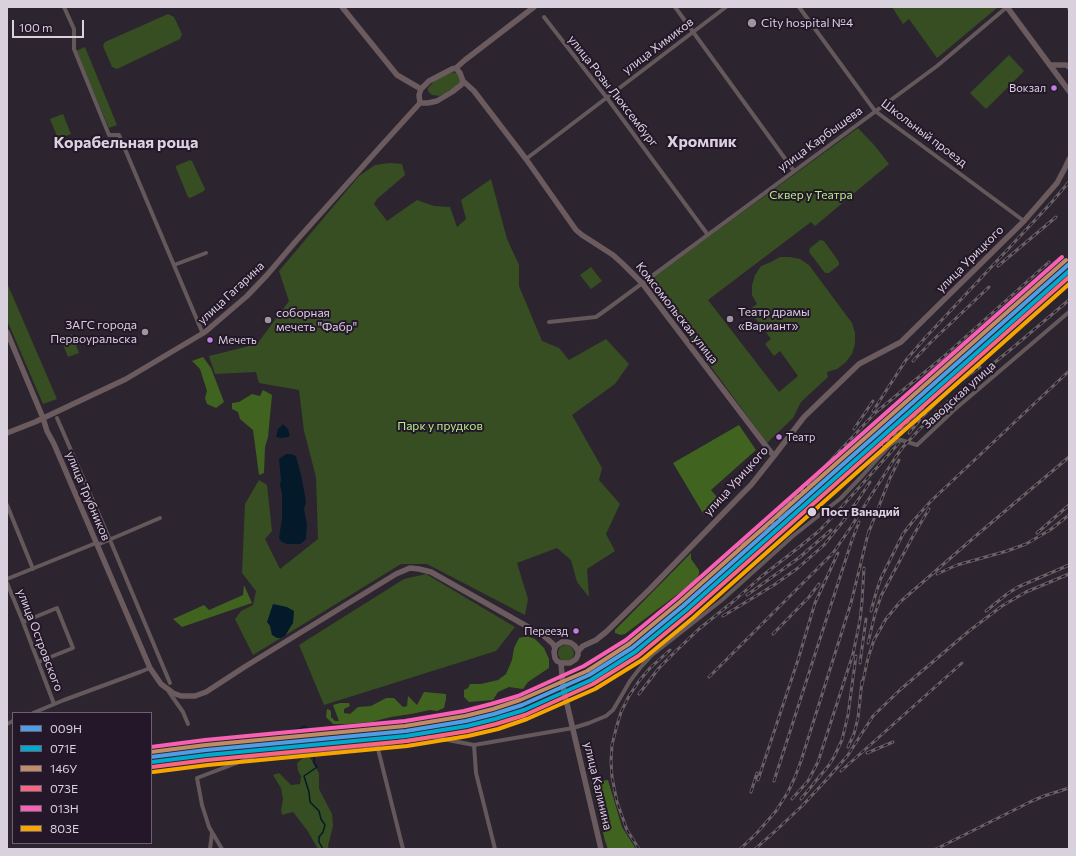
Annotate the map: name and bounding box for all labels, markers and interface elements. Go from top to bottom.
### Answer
scale bar [14,12,86,38]
street label: улица Химиков [620,15,696,77]
place label: City hospital №4 [761,16,853,30]
marker: City hospital №4 [746,17,758,29]
text: 100 m [19,20,53,34]
street label: улица Розы Люксембург [565,32,661,150]
place label: Вокзал [1009,81,1046,95]
marker: Вокзал [1049,83,1059,93]
street label: Школьный проезд [878,96,970,170]
street label: улица Карбышева [775,103,865,175]
district label: Хромпик [667,132,737,152]
district label: Корабельная роща [54,133,198,153]
park label: Сквер у Театра [769,188,853,202]
street label: улица Урицкого [933,222,1007,296]
street label: улица Гагарина [195,259,267,327]
street label: Комсомольская улица [633,259,721,367]
place label: Театр драмы «Вариант» [738,305,810,333]
place label: соборная мечеть "Фабр" [276,306,357,334]
marker: Театр драмы «Вариант» [725,314,735,324]
marker: соборная мечеть "Фабр" [263,315,273,325]
place label: ЗАГС города Первоуральска [50,318,137,346]
marker: ЗАГС города Первоуральска [140,327,150,337]
place label: Мечеть [218,333,257,347]
marker: Мечеть [205,335,215,345]
street label: Заводская улица [919,358,999,432]
park label: Парк у прудков [397,419,483,433]
place label: Театр [786,430,815,444]
marker: Театр [774,432,784,442]
street label: улица Урицкого [701,443,771,519]
street label: улица Трубников [63,449,113,543]
place label: Пост Ванадий [821,505,900,519]
marker: Пост Ванадий [806,506,818,518]
street label: улица Островского [14,587,66,693]
place label: Переезд [524,624,568,638]
marker: Переезд [571,626,581,636]
legend [12,712,152,844]
text: 009Н [50,721,82,735]
text: 071Е [50,741,76,755]
street label: улица Калинина [581,741,615,831]
text: 146У [50,761,77,775]
text: 073Е [50,781,78,795]
text: 013Н [50,801,79,815]
text: 803Е [50,821,79,835]

